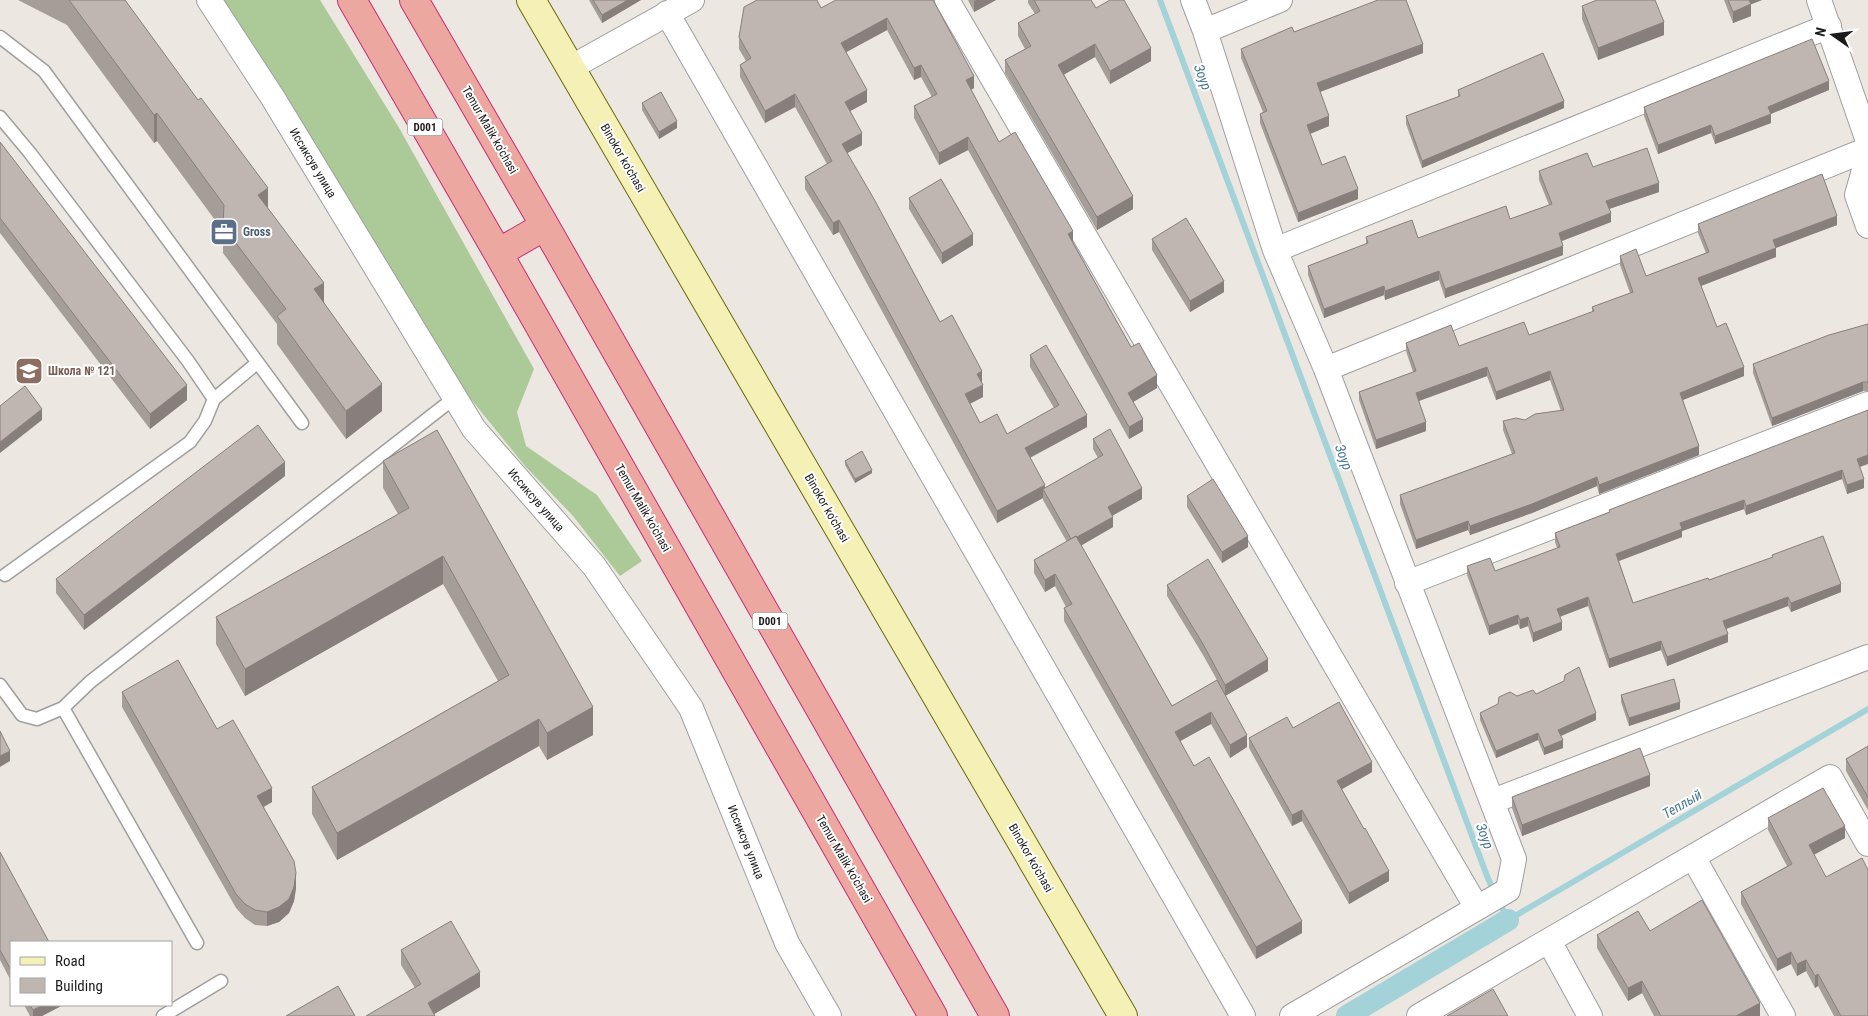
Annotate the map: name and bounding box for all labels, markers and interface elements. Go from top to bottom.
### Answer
north arrow [1808,10,1858,60]
text: N [1812,26,1829,38]
water label: Зоур [1191,62,1215,92]
street label: Temur Malik ko'chasi [459,84,521,176]
road number: D001 [408,118,442,136]
street label: Binokor ko'chasi [598,121,648,195]
street label: Иссиксув улица [287,126,339,201]
office icon: Gross [209,217,239,247]
place label: Gross [243,225,271,239]
school or university icon: Школа № 121 [14,356,44,386]
place label: Школа № 121 [48,364,115,378]
water label: Зоур [1332,442,1356,472]
street label: Temur Malik ko'chasi [612,462,674,554]
street label: Иссиксув улица [505,466,567,534]
street label: Binokor ko'chasi [802,471,852,545]
road number: D001 [752,612,788,630]
water label: Теплый [1659,786,1705,822]
street label: Иссиксув улица [725,803,767,881]
street label: Temur Malik ko'chasi [813,813,875,905]
street label: Binokor ko'chasi [1006,821,1056,895]
water label: Зоур [1473,821,1497,851]
legend [10,941,172,1006]
text: Road [55,952,85,970]
text: Building [55,977,103,995]

